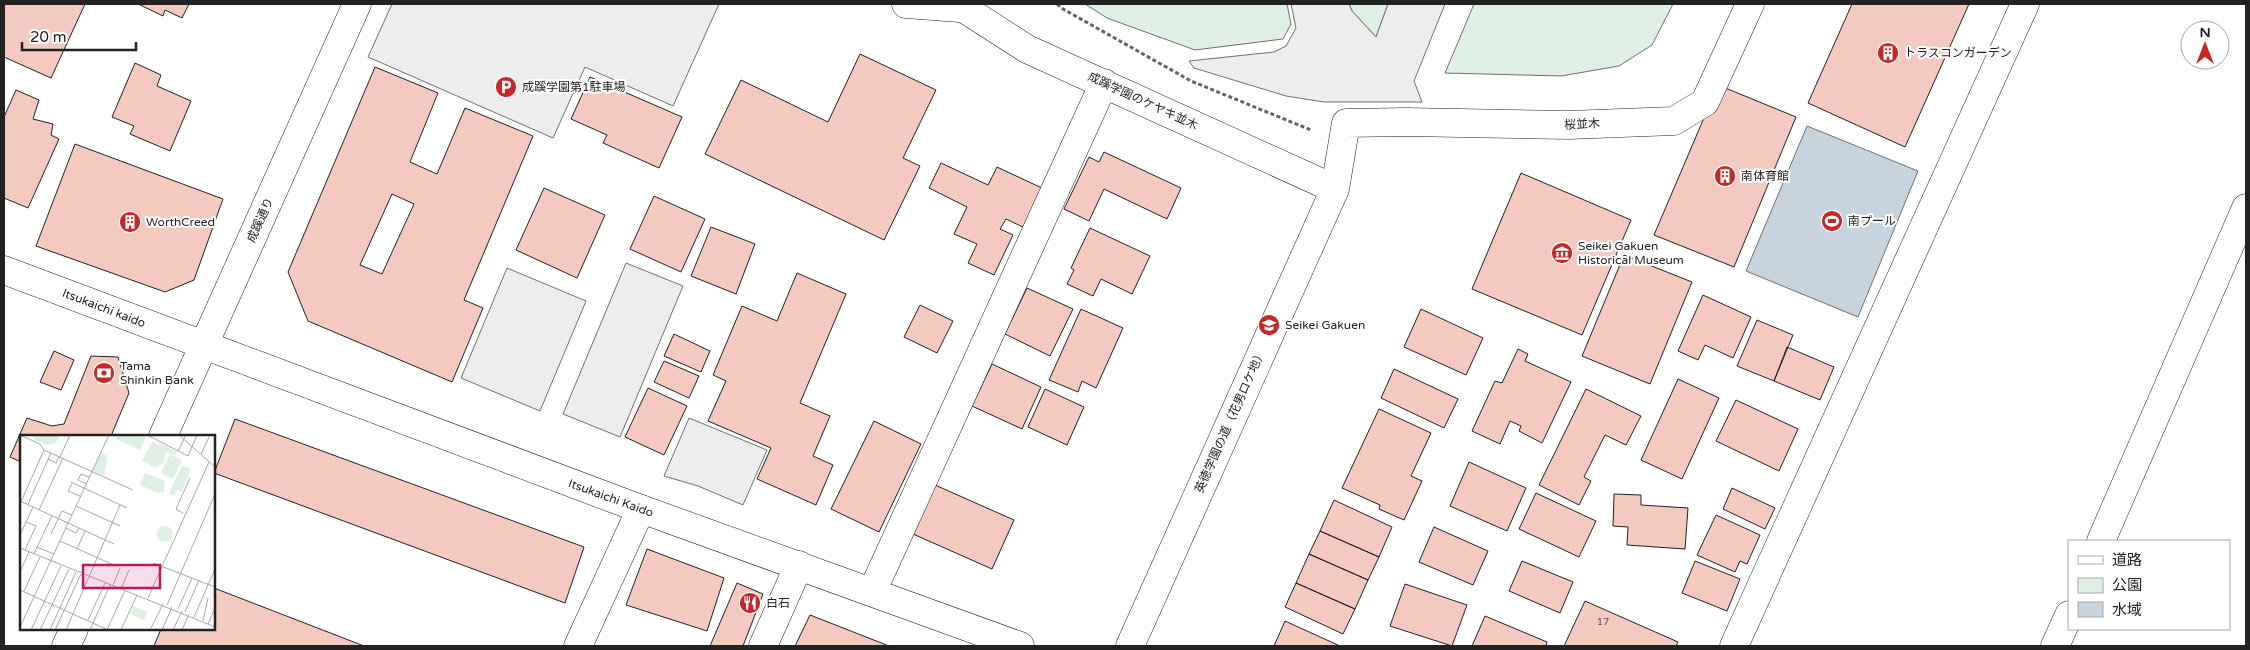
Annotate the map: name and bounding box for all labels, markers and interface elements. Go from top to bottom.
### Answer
scale bar [22,20,136,52]
north arrow [2180,20,2230,70]
text: N [2199,24,2211,41]
text: 20 m [30,28,67,46]
building icon: トラスコンガーデン [1876,41,1900,65]
place label: トラスコンガーデン [1904,46,2012,60]
street label: 成蹊学園のケヤキ並木 [1086,69,1200,133]
parking icon: 成蹊学園第1駐車場 [494,75,518,99]
place label: 成蹊学園第1駐車場 [522,80,626,94]
street label: 桜並木 [1564,116,1600,132]
building icon: 南体育館 [1713,164,1737,188]
place label: 南体育館 [1741,169,1789,183]
street label: 成蹊通り [244,195,276,245]
sports icon: 南プール [1820,209,1844,233]
building icon: WorthCreed [118,210,142,234]
place label: 南プール [1848,214,1896,228]
place label: WorthCreed [146,215,215,229]
place label: Seikei Gakuen Historical Museum [1578,239,1684,267]
museum icon: Seikei Gakuen Historical Museum [1550,241,1574,265]
street label: Itsukaichi kaido [60,286,148,330]
school or university icon: Seikei Gakuen [1257,313,1281,337]
place label: Seikei Gakuen [1285,318,1365,332]
street label: 英徳学園の道（花男ロケ地） [1192,347,1268,495]
place label: Tama Shinkin Bank [120,359,194,387]
bank icon: Tama Shinkin Bank [92,361,116,385]
inset map [20,435,215,630]
street label: Itsukaichi Kaido [567,476,655,520]
legend [2068,540,2230,630]
text: 道路 [2112,551,2142,569]
text: 公園 [2112,576,2142,594]
restaurant icon: 白石 [738,591,762,615]
place label: 白石 [766,596,790,610]
text: 水域 [2112,601,2142,619]
house number: 17 [1597,616,1609,628]

